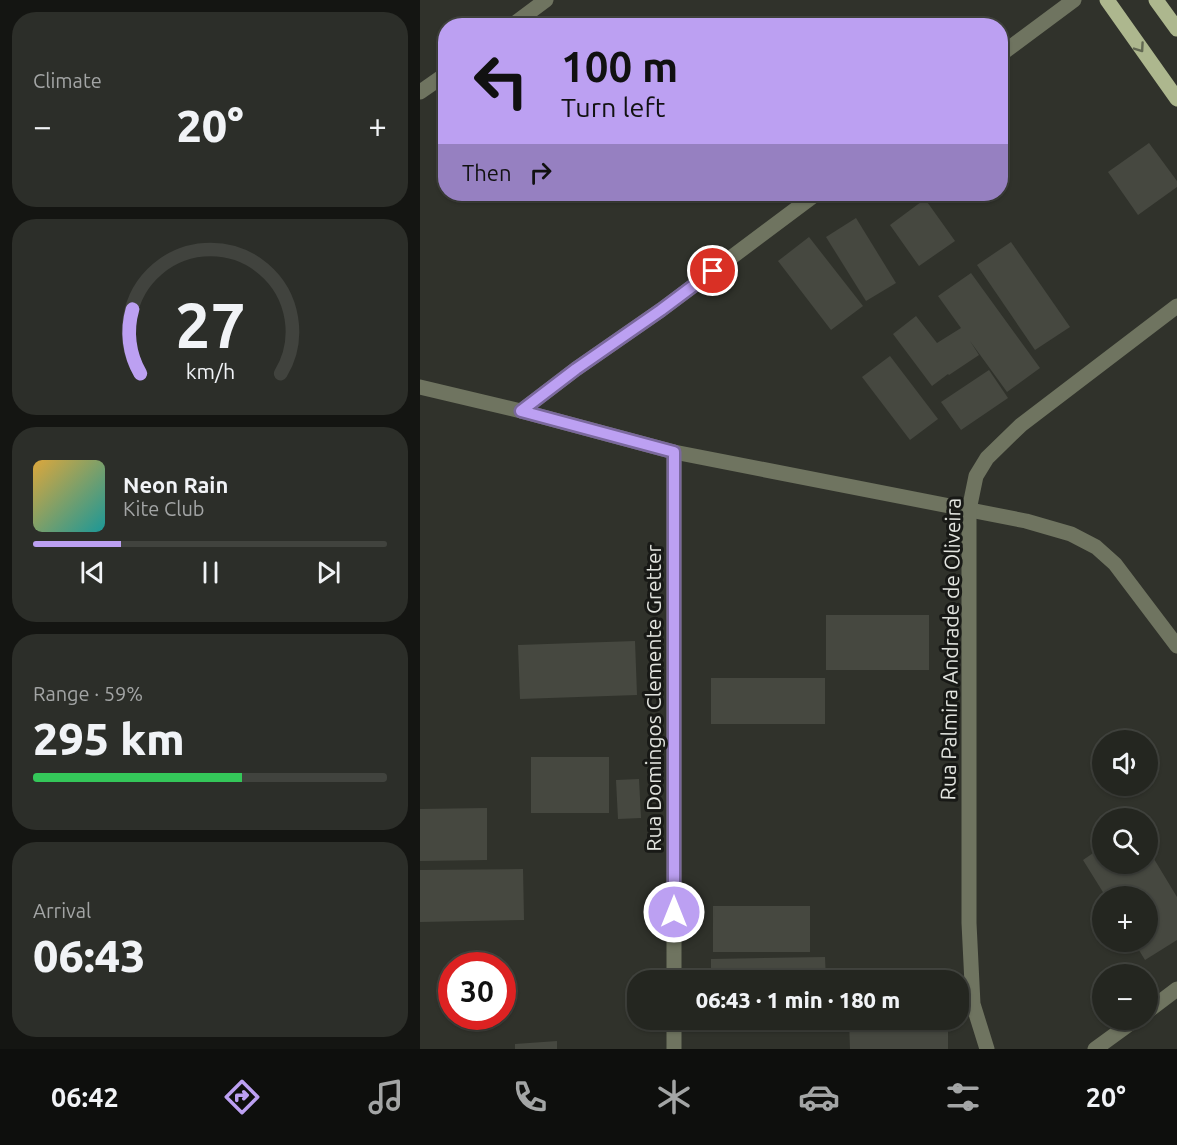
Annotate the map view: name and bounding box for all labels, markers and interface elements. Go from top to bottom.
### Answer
one-way arrow [1133,41,1144,52]
icon: left [462,42,540,120]
text: 100 m [561,43,678,90]
text: Climate [33,69,102,92]
text: Turn left [561,92,665,122]
text: 20° [176,100,244,151]
text: − [33,107,52,144]
text: + [368,107,387,144]
icon: right [524,156,557,189]
text: Then [462,160,512,185]
pin [687,245,738,296]
icon: arrive [696,254,729,287]
text: 27 [175,290,245,360]
text: km/h [185,360,235,384]
text: Neon Rain [123,472,228,497]
text: Kite Club [123,497,205,520]
street label: Rua Palmira Andrade de Oliveira [935,497,965,801]
street label: Rua Domingos Clemente Gretter [641,544,665,852]
icon: previous [76,556,109,589]
icon: pause [194,556,227,589]
icon: next [312,556,345,589]
text: Range · 59% [33,682,143,705]
text: 295 km [33,713,185,764]
map controls [1092,730,1158,1030]
button: sound [1092,730,1158,796]
button: search [1092,808,1158,874]
position arrow [642,880,706,944]
button: + [1092,886,1158,952]
text: Arrival [33,899,91,922]
text: 06:43 [33,930,146,981]
speed limit sign: 30 [438,952,516,1030]
button: − [1092,964,1158,1030]
text: 06:43 · 1 min · 180 m [696,987,900,1012]
icon: directions [221,1076,263,1118]
icon: music [365,1076,407,1118]
icon: phone [509,1076,551,1118]
icon: climate [653,1076,695,1118]
icon: car [798,1076,840,1118]
icon: filters [942,1076,984,1118]
text: 06:42 [51,1082,119,1112]
text: 20° [1086,1082,1126,1112]

